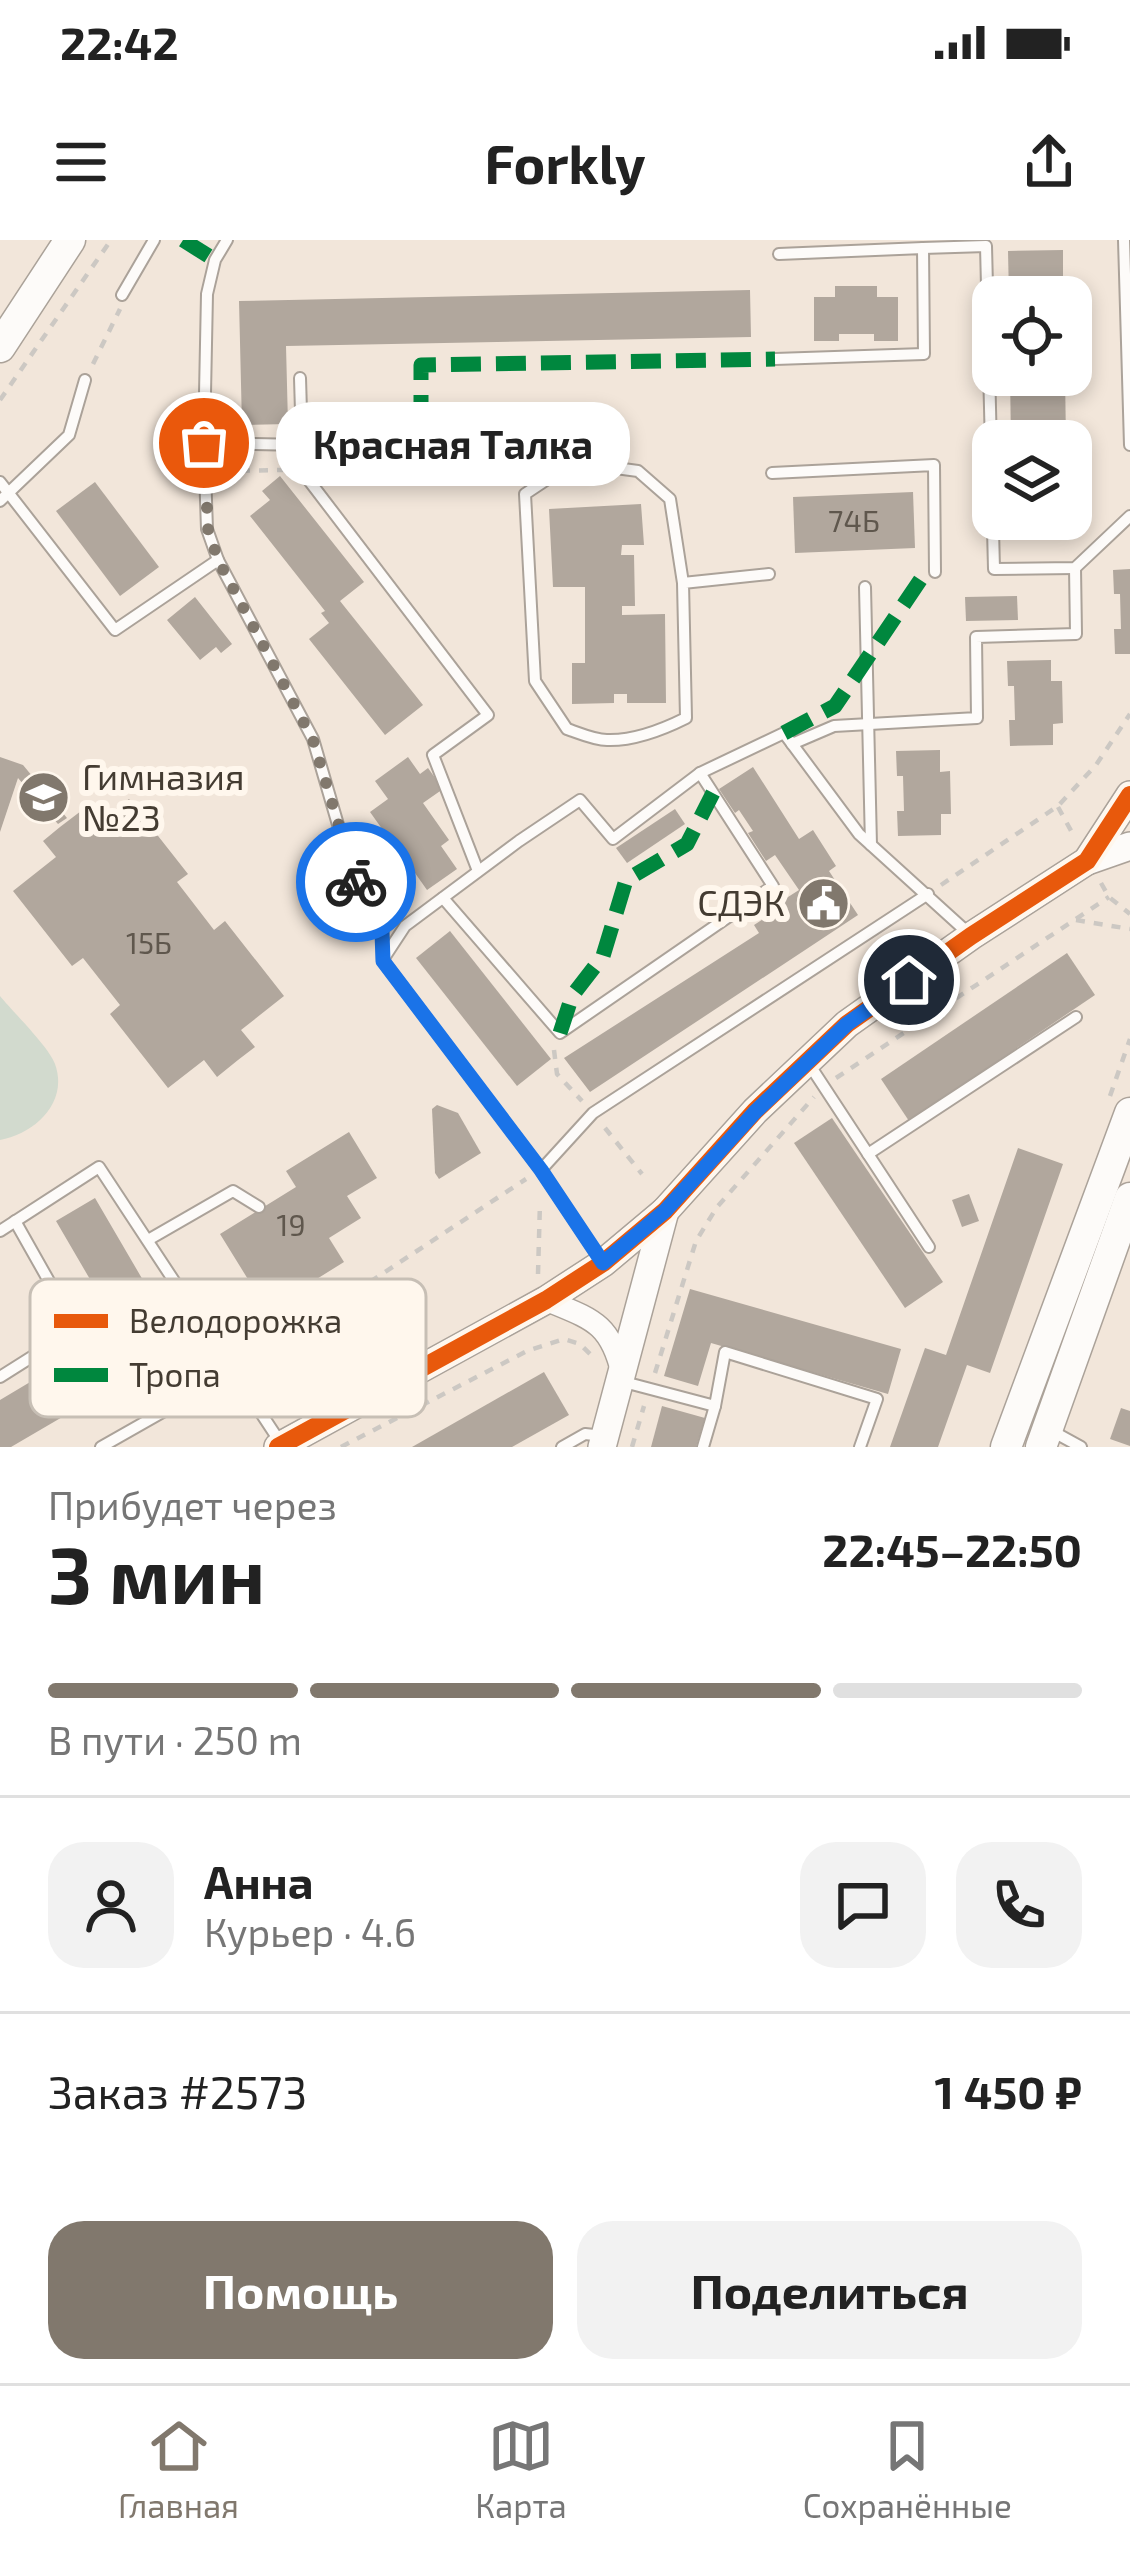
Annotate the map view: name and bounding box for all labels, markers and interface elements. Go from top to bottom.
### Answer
text: 22:42 [60,15,179,69]
icon: menu [48,129,114,195]
icon: share [1016,129,1082,195]
text: Forkly [484,130,646,195]
map controls [972,276,1092,540]
button: locate [972,276,1092,396]
pin [153,392,255,494]
callout: Красная Талка [276,401,630,485]
icon: bag [171,410,237,476]
text: Красная Талка [313,420,593,467]
button: layers [972,420,1092,540]
house number: 74Б [828,502,880,538]
place label: Гимназия №23 [82,754,244,838]
school or university icon: Гимназия №23 [15,770,71,826]
courier [296,822,416,942]
icon: bike [323,849,389,915]
public building icon: СДЭК [796,875,852,931]
place label: СДЭК [697,880,785,923]
house number: 15Б [126,924,172,960]
pin [858,929,960,1031]
icon: home [876,947,942,1013]
house number: 19 [276,1206,306,1242]
legend [30,1279,426,1417]
text: Велодорожка [129,1300,342,1340]
text: Тропа [129,1354,221,1394]
text: Прибудет через [48,1481,337,1528]
text: 22:45–22:50 [822,1522,1082,1576]
text: 3 мин [48,1526,265,1620]
text: В пути · 250 m [48,1716,302,1763]
button: person [48,1842,174,1968]
button: chat [800,1842,926,1968]
button: phone [956,1842,1082,1968]
text: Анна [204,1854,314,1908]
text: Курьер · 4.6 [204,1908,416,1955]
text: Заказ #2573 [48,2064,307,2118]
text: 1 450 ₽ [935,2064,1082,2118]
button: Помощь [48,2221,553,2359]
button: Поделиться [577,2221,1082,2359]
tab: Главная [118,2413,239,2525]
tab: Карта [475,2413,567,2525]
tab: Сохранённые [803,2413,1012,2525]

